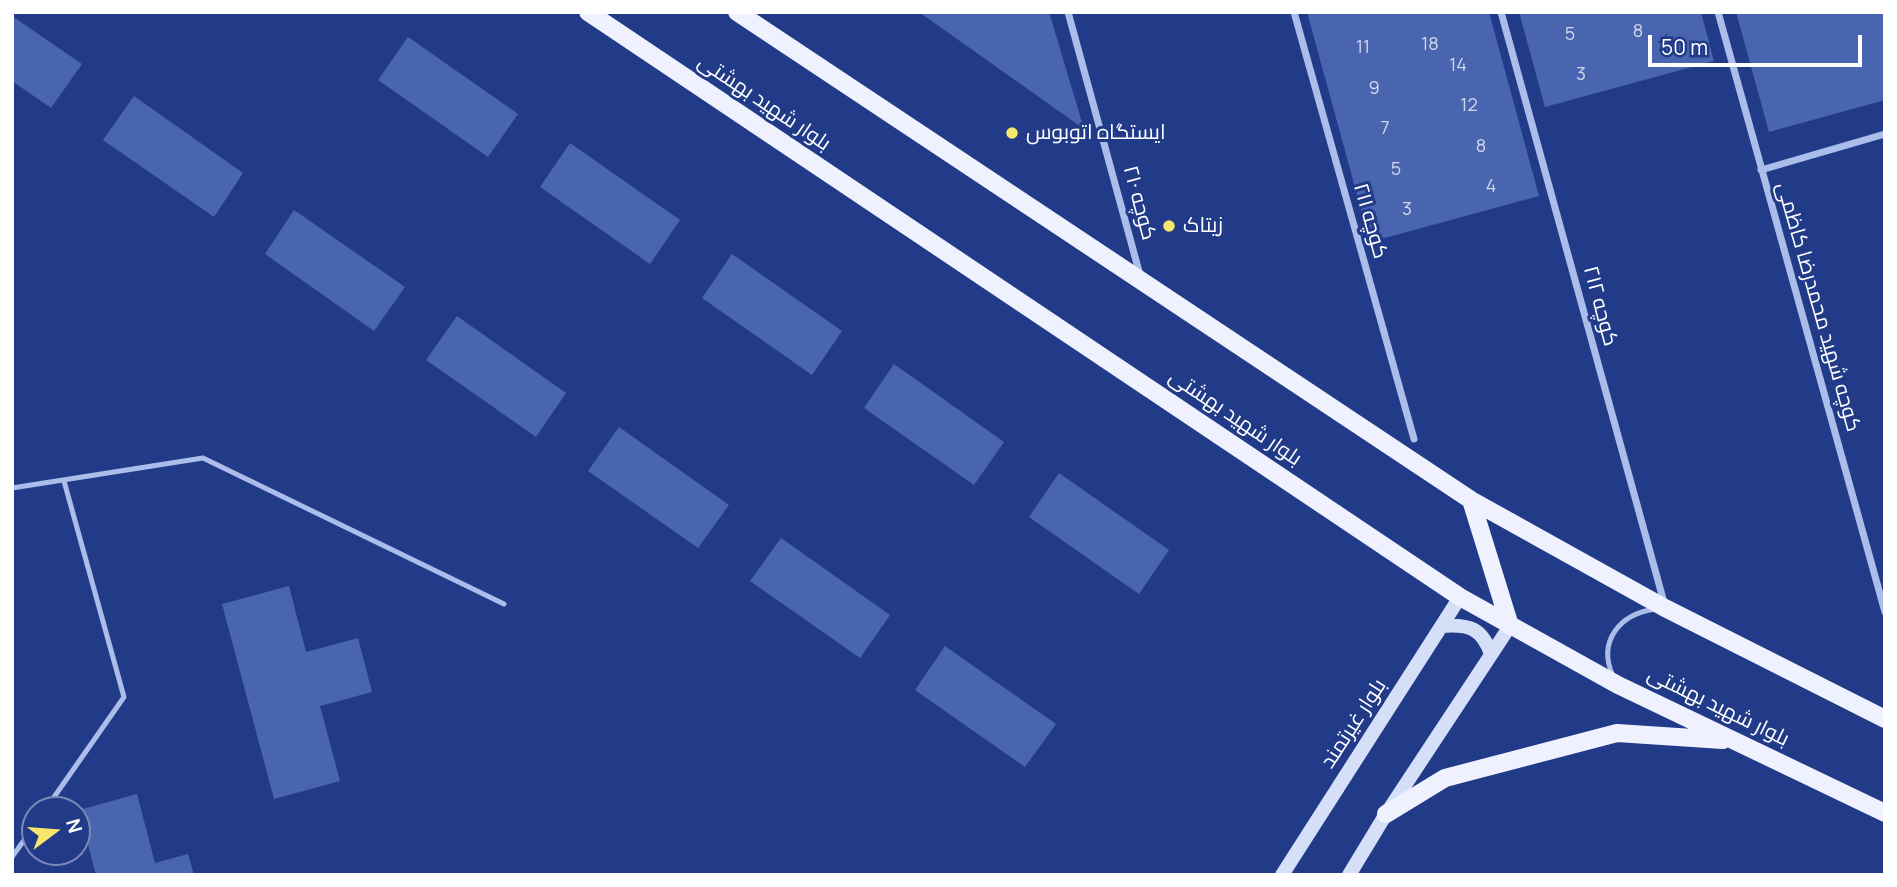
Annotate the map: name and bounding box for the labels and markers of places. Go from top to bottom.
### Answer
place label: ایستگاه اتوبوس [1026,120,1166,146]
marker: ایستگاه اتوبوس [1004,125,1020,141]
place label: زیتاک [1183,213,1223,239]
marker: زیتاک [1161,218,1177,234]

